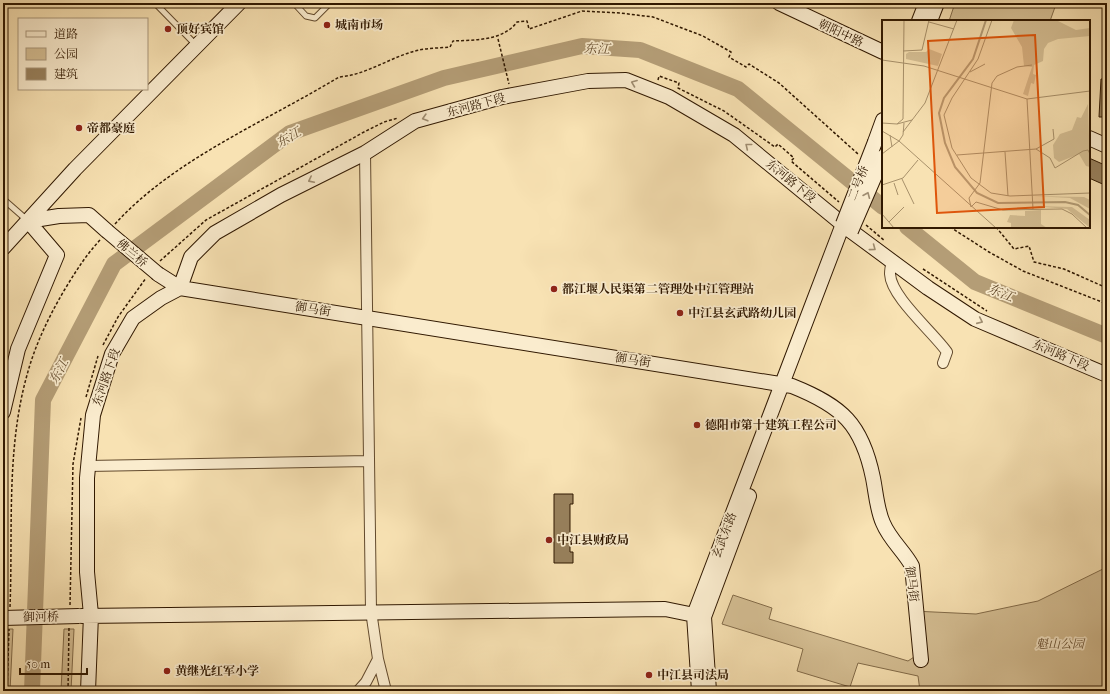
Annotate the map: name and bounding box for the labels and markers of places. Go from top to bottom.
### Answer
place label: 城南市场 [335,18,383,32]
marker: 城南市场 [322,20,332,30]
place label: 顶好宾馆 [176,22,224,36]
marker: 顶好宾馆 [163,24,173,34]
place label: 帝都豪庭 [87,121,135,135]
marker: 帝都豪庭 [74,123,84,133]
place label: 都江堰人民渠第二管理处中江管理站 [562,282,754,296]
marker: 都江堰人民渠第二管理处中江管理站 [549,284,559,294]
place label: 中江县玄武路幼儿园 [688,306,796,320]
marker: 中江县玄武路幼儿园 [675,308,685,318]
place label: 德阳市第十建筑工程公司 [705,418,837,432]
marker: 德阳市第十建筑工程公司 [692,420,702,430]
place label: 中江县财政局 [557,533,629,547]
marker: 中江县财政局 [544,535,554,545]
place label: 黄继光红军小学 [175,664,259,678]
marker: 黄继光红军小学 [162,666,172,676]
place label: 中江县司法局 [657,668,729,682]
marker: 中江县司法局 [644,670,654,680]

